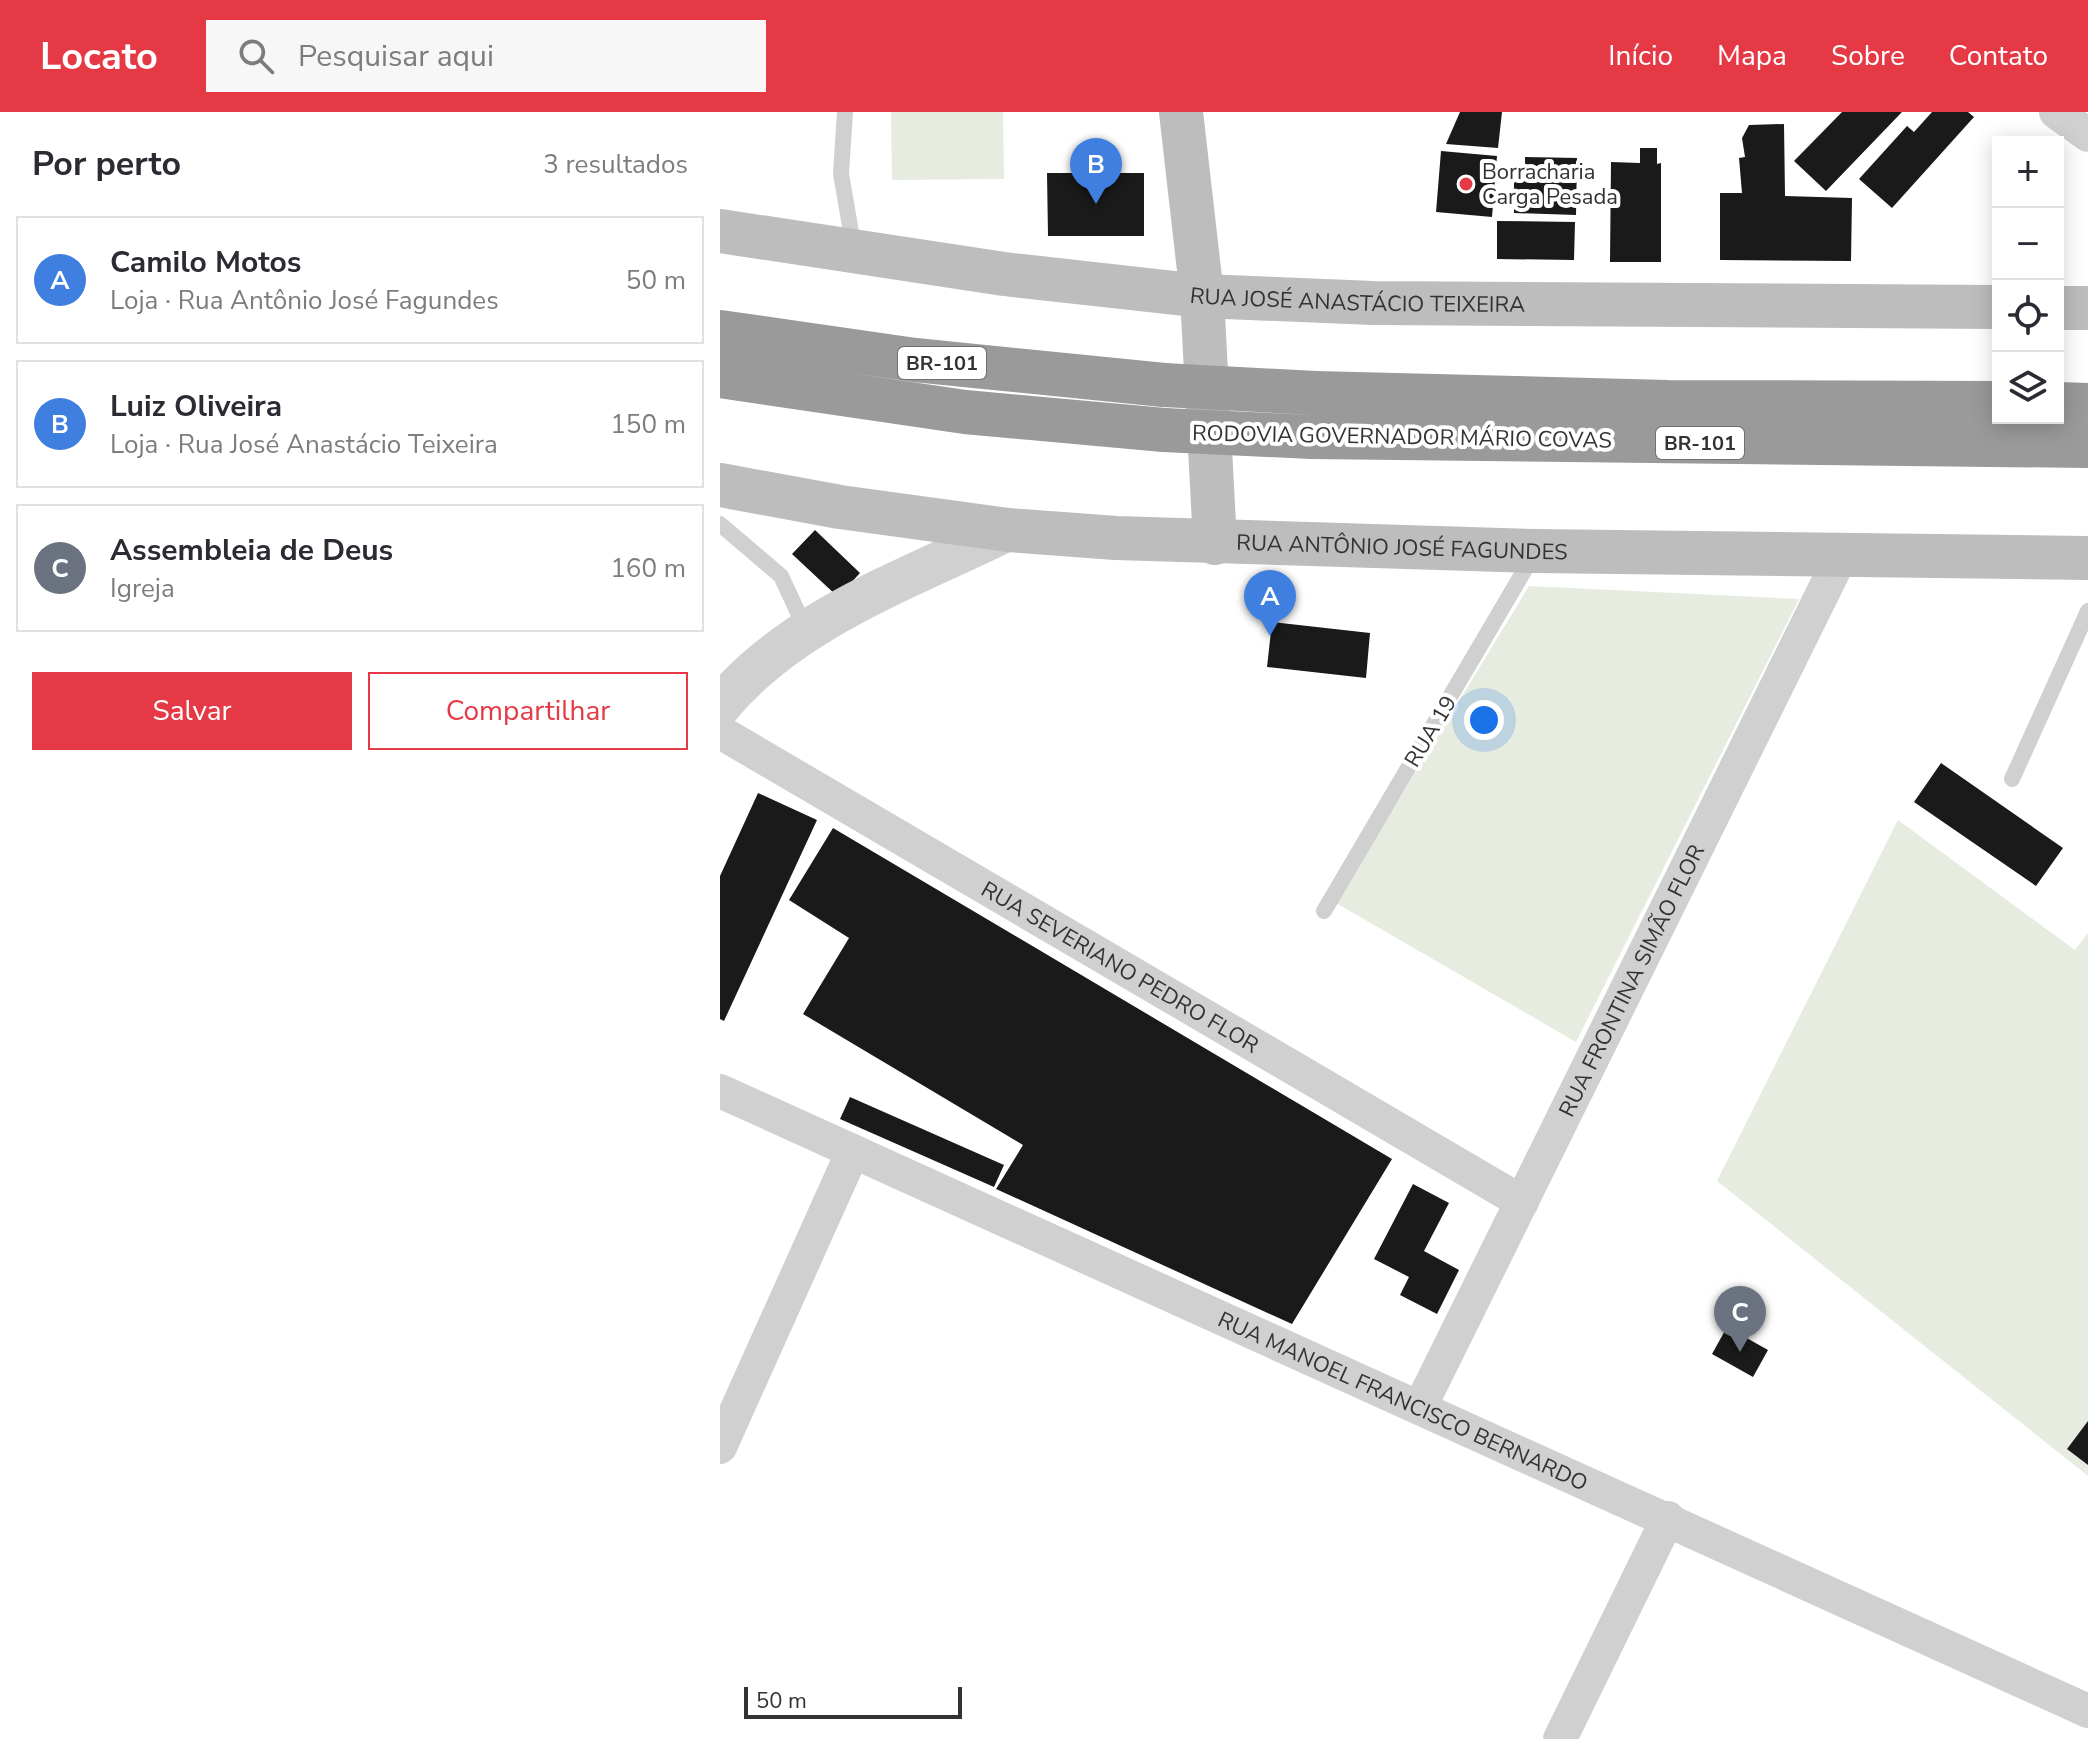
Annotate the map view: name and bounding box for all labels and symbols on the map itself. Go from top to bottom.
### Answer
pin: B [1070,138,1122,204]
place label: Borracharia Carga Pesada [1482,157,1618,212]
marker: Borracharia Carga Pesada [1457,175,1475,193]
street label: RUA JOSÉ ANASTÁCIO TEIXEIRA [1188,281,1525,320]
road number: BR-101 [898,347,986,379]
street label: RODOVIA GOVERNADOR MÁRIO COVAS [1192,418,1612,456]
road number: BR-101 [1656,427,1744,459]
street label: RUA ANTÔNIO JOSÉ FAGUNDES [1236,528,1568,567]
pin: A [1244,570,1296,636]
street label: RUA 19 [1398,690,1464,773]
your location [1464,700,1504,740]
street label: RUA FRONTINA SIMÃO FLOR [1552,839,1712,1122]
street label: RUA SEVERIANO PEDRO FLOR [976,874,1264,1061]
pin: C [1714,1286,1766,1352]
street label: RUA MANOEL FRANCISCO BERNARDO [1213,1305,1593,1498]
scale bar [744,1683,962,1719]

